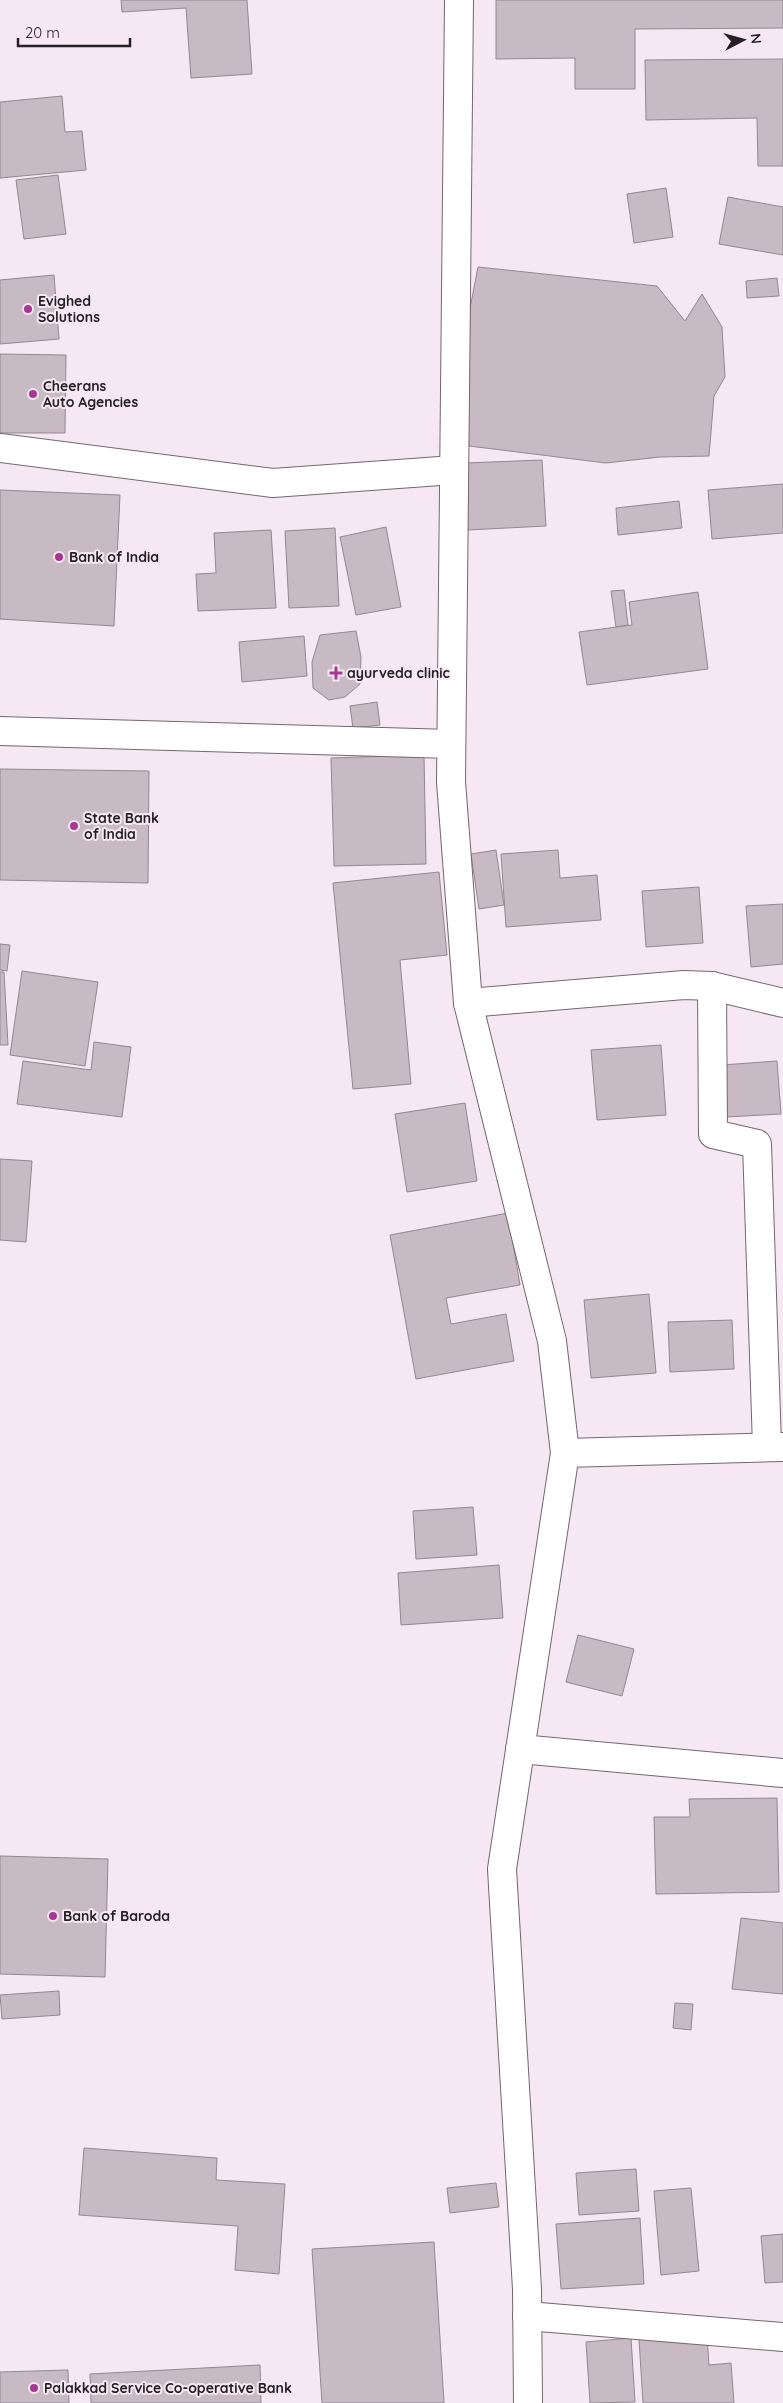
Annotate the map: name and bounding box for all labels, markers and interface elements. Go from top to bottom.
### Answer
scale bar [18,15,130,47]
north arrow [718,15,768,65]
text: 20 m [25,23,60,42]
text: N [746,33,765,45]
place label: Evighed Solutions [38,292,100,326]
marker: Evighed Solutions [22,303,34,315]
place label: Cheerans Auto Agencies [43,377,138,411]
marker: Cheerans Auto Agencies [27,388,39,400]
place label: Bank of India [69,548,159,566]
marker: Bank of India [53,551,65,563]
place label: ayurveda clinic [347,664,450,682]
marker: ayurveda clinic [329,666,343,680]
place label: State Bank of India [84,809,159,843]
marker: State Bank of India [68,820,80,832]
place label: Bank of Baroda [63,1907,170,1925]
marker: Bank of Baroda [47,1910,59,1922]
place label: Palakkad Service Co-operative Bank [44,2379,292,2397]
marker: Palakkad Service Co-operative Bank [28,2382,40,2394]

